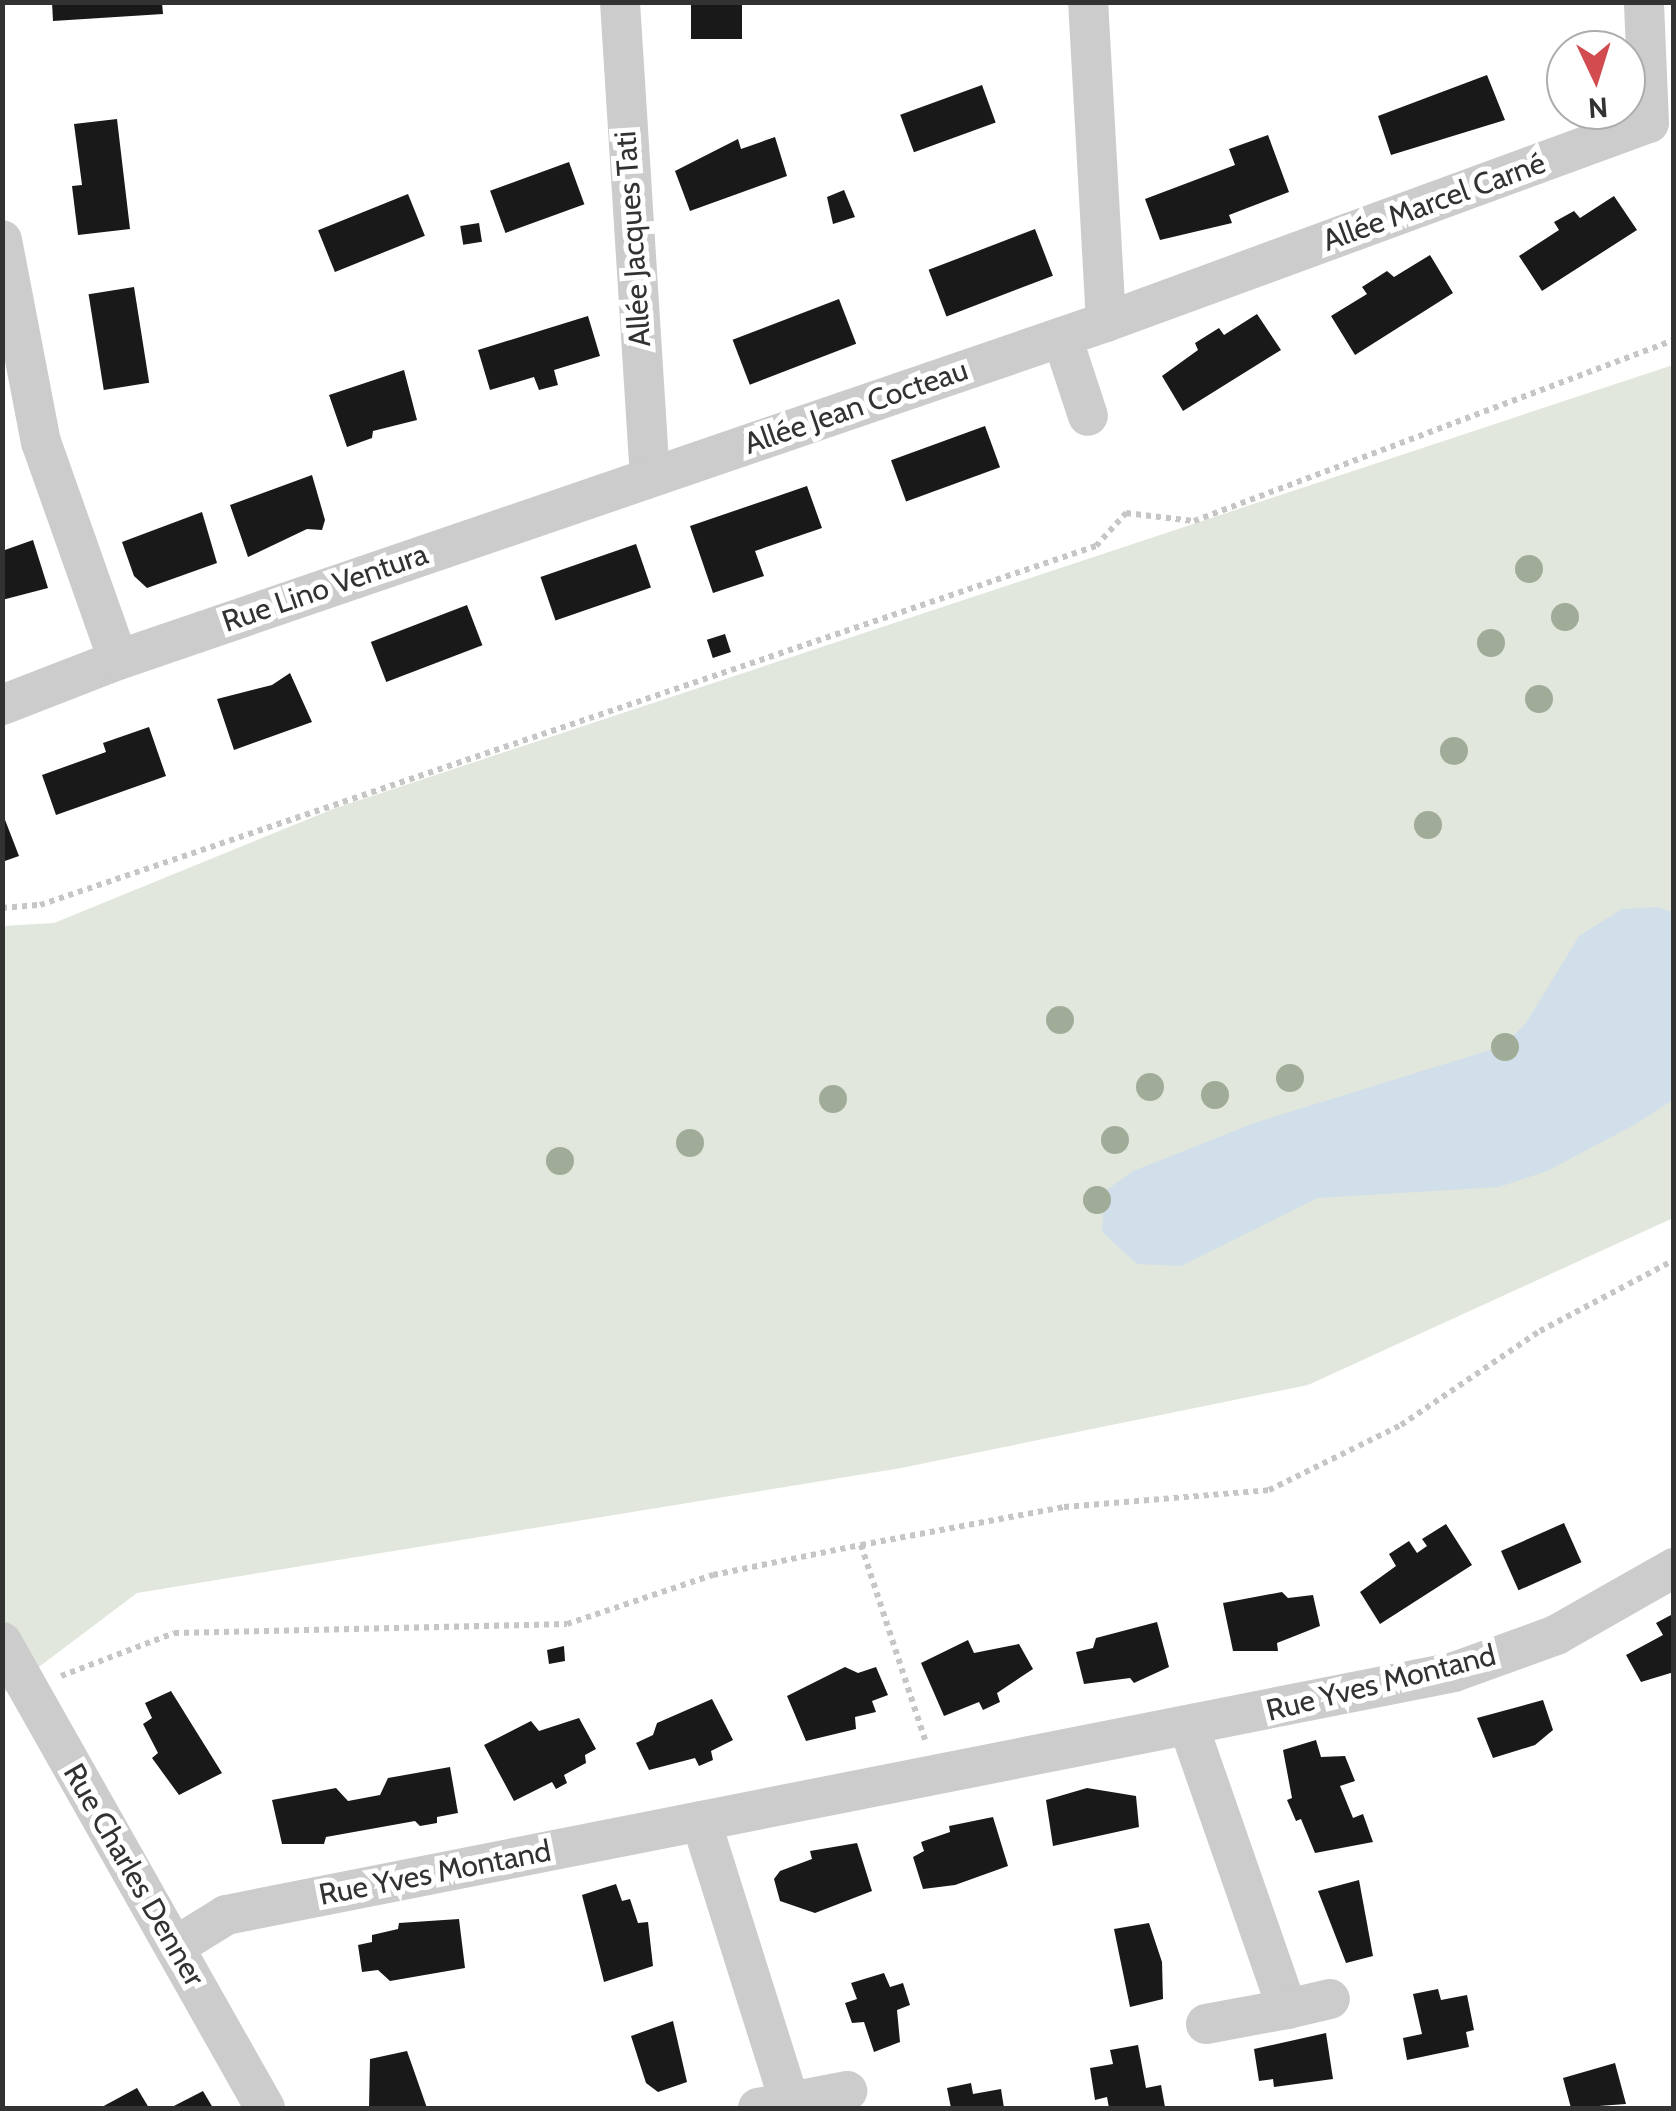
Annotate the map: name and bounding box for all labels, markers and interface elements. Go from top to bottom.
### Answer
north arrow [1546,30,1646,130]
text: N [1587,90,1609,126]
street label: Allée Jacques Tati [607,130,659,348]
street label: Allée Marcel Carné [1318,145,1550,259]
street label: Allée Jean Cocteau [740,352,972,462]
street label: Rue Lino Ventura [218,536,432,640]
street label: Rue Yves Montand [1262,1637,1500,1729]
street label: Rue Charles Denner [56,1757,212,1993]
street label: Rue Yves Montand [316,1833,554,1913]

